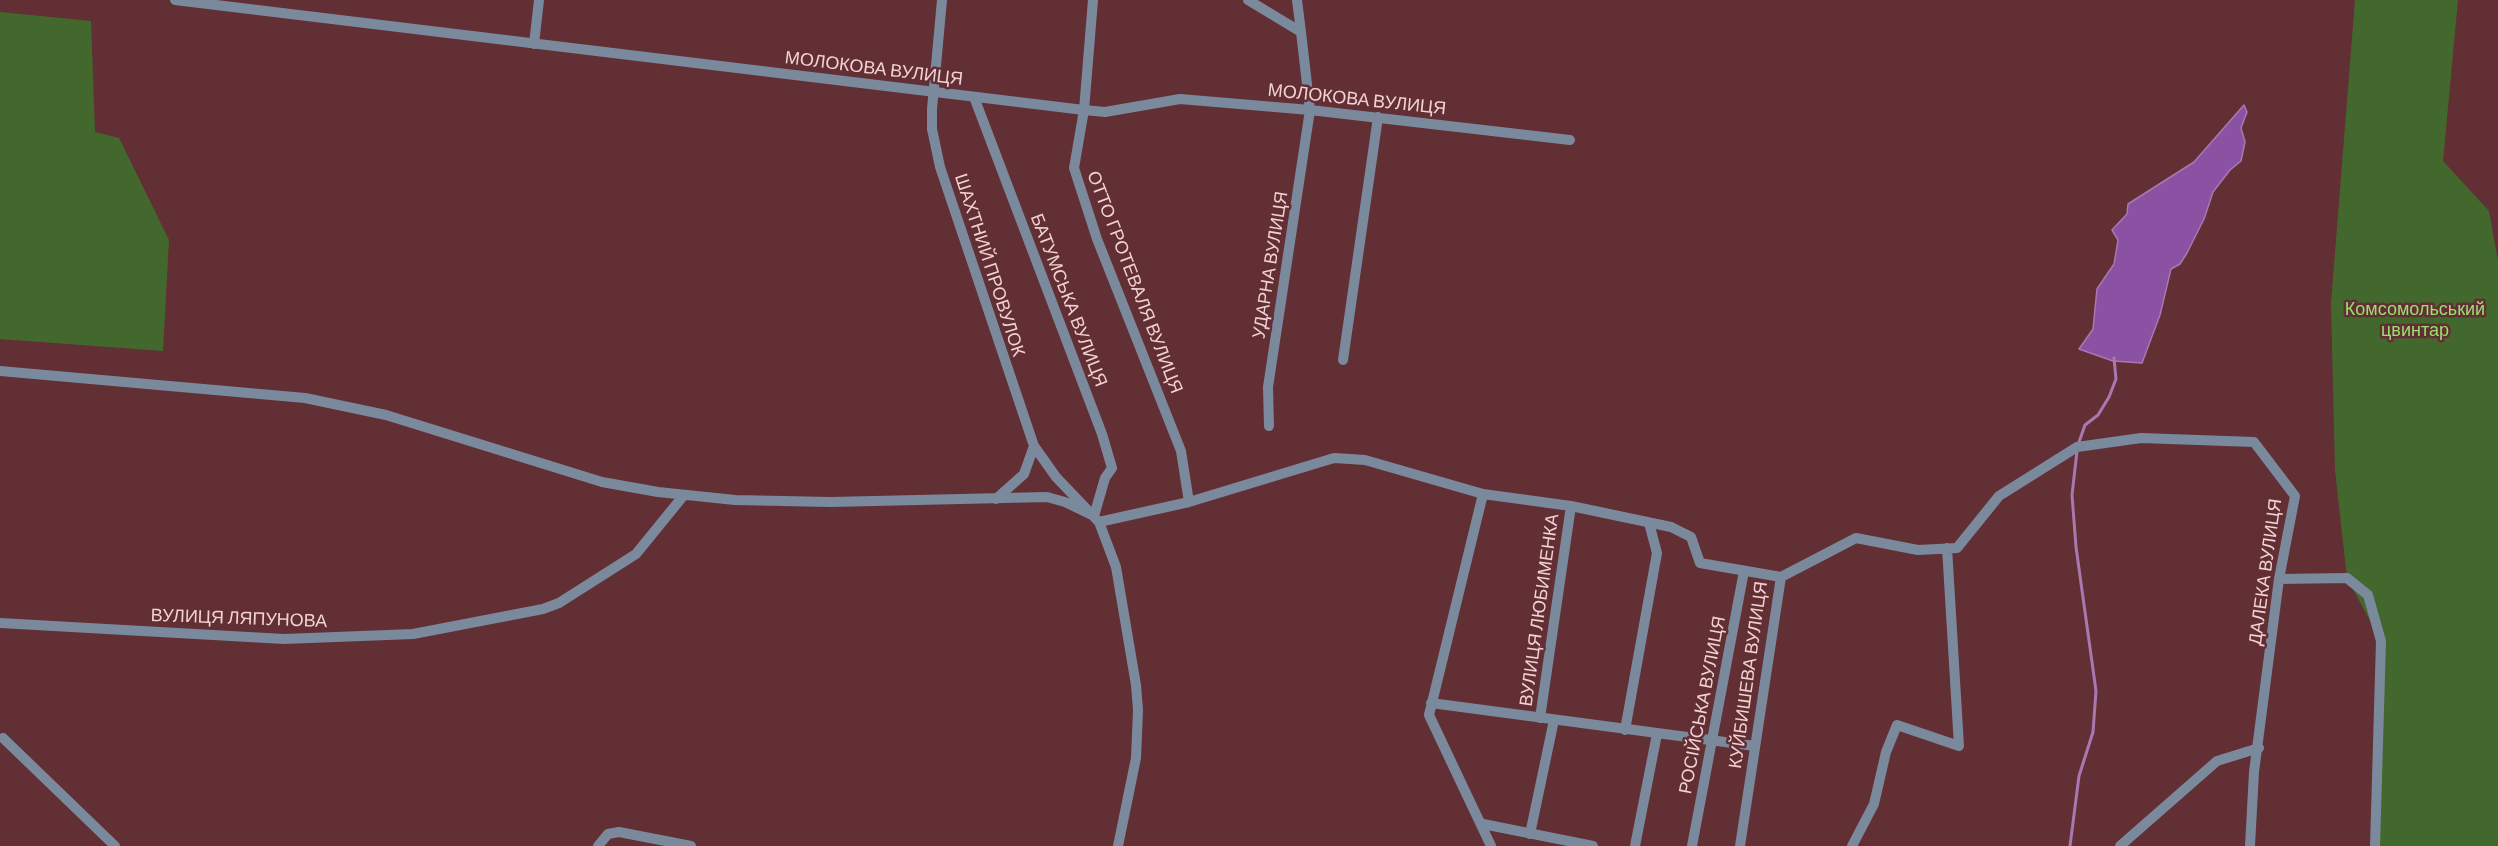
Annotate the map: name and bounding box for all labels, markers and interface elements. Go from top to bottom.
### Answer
street label: МОЛОКОВА ВУЛИЦЯ [784,46,964,90]
street label: МОЛОКОВА ВУЛИЦЯ [1267,79,1447,119]
street label: ОТТО ГРОТЕВАЛЯ ВУЛИЦЯ [1083,168,1187,396]
street label: ШАХТНИЙ ПРОВУЛОК [950,171,1030,359]
street label: УДАРНА ВУЛИЦЯ [1248,190,1292,340]
street label: БАТУМСЬКА ВУЛИЦЯ [1026,210,1112,390]
park label: Комсомольський цвинтар [2345,298,2485,340]
street label: ДАЛЕКА ВУЛИЦЯ [2244,497,2286,647]
street label: ВУЛИЦЯ ЛЮБИМЕНКА [1515,512,1563,708]
street label: КУЙБИШЕВА ВУЛИЦЯ [1724,580,1772,770]
street label: ВУЛИЦЯ ЛЯПУНОВА [150,604,328,632]
street label: РОСІЙСЬКА ВУЛИЦЯ [1674,614,1730,796]

